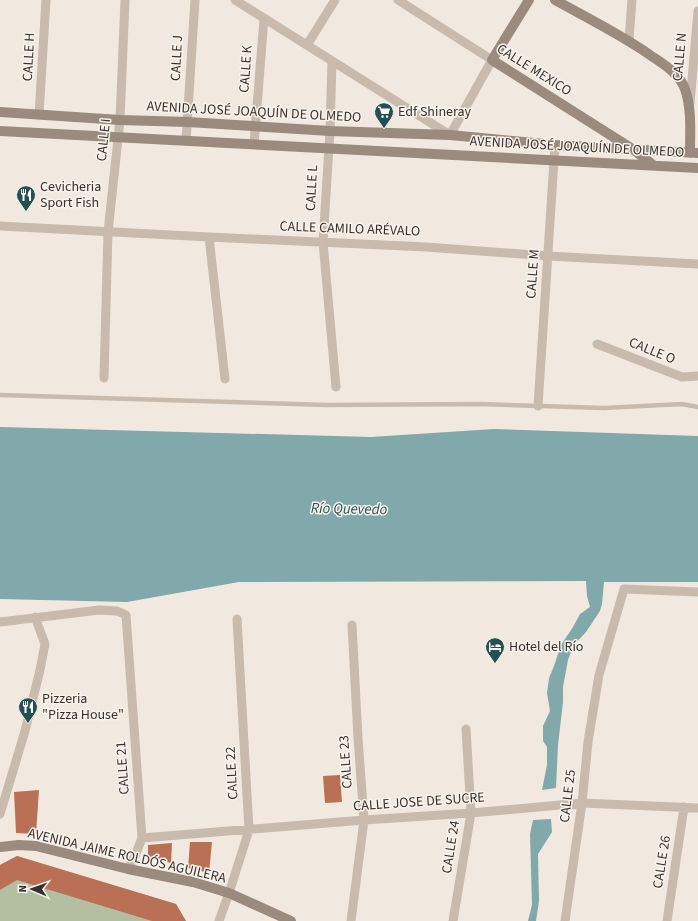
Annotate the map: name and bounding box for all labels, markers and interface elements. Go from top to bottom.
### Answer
street label: CALLE H [18,32,40,82]
street label: CALLE N [668,32,692,82]
street label: CALLE J [166,34,188,82]
street label: CALLE MEXICO [493,39,575,101]
street label: CALLE K [234,44,258,93]
street label: AVENIDA JOSÉ JOAQUÍN DE OLMEDO [146,96,362,128]
supermarket icon: Edf Shineray [373,101,395,129]
place label: Edf Shineray [398,102,472,122]
street label: CALLE I [92,118,116,162]
street label: AVENIDA JOSÉ JOAQUÍN DE OLMEDO [469,131,685,163]
street label: CALLE L [301,164,323,212]
place label: Cevicheria Sport Fish [40,177,101,213]
restaurant icon: Cevicheria Sport Fish [15,184,37,212]
street label: CALLE CAMILO ARÉVALO [279,217,421,241]
street label: CALLE M [521,249,545,299]
street label: CALLE O [626,333,678,369]
water label: Río Quevedo [311,498,388,520]
hotel icon: Hotel del Río [484,636,506,664]
place label: Hotel del Río [509,637,583,657]
place label: Pizzeria "Pizza House" [42,689,124,725]
restaurant icon: Pizzeria "Pizza House" [17,696,39,724]
street label: CALLE 23 [334,735,358,789]
street label: CALLE 21 [111,741,135,795]
street label: CALLE 22 [221,746,243,800]
street label: CALLE 25 [555,768,581,824]
street label: CALLE JOSE DE SUCRE [353,787,485,817]
street label: CALLE 24 [437,819,465,875]
street label: AVENIDA JAIME ROLDÓS AGUILERA [26,823,228,889]
street label: CALLE 26 [648,834,676,890]
north arrow [12,869,52,909]
text: N [15,885,30,893]

